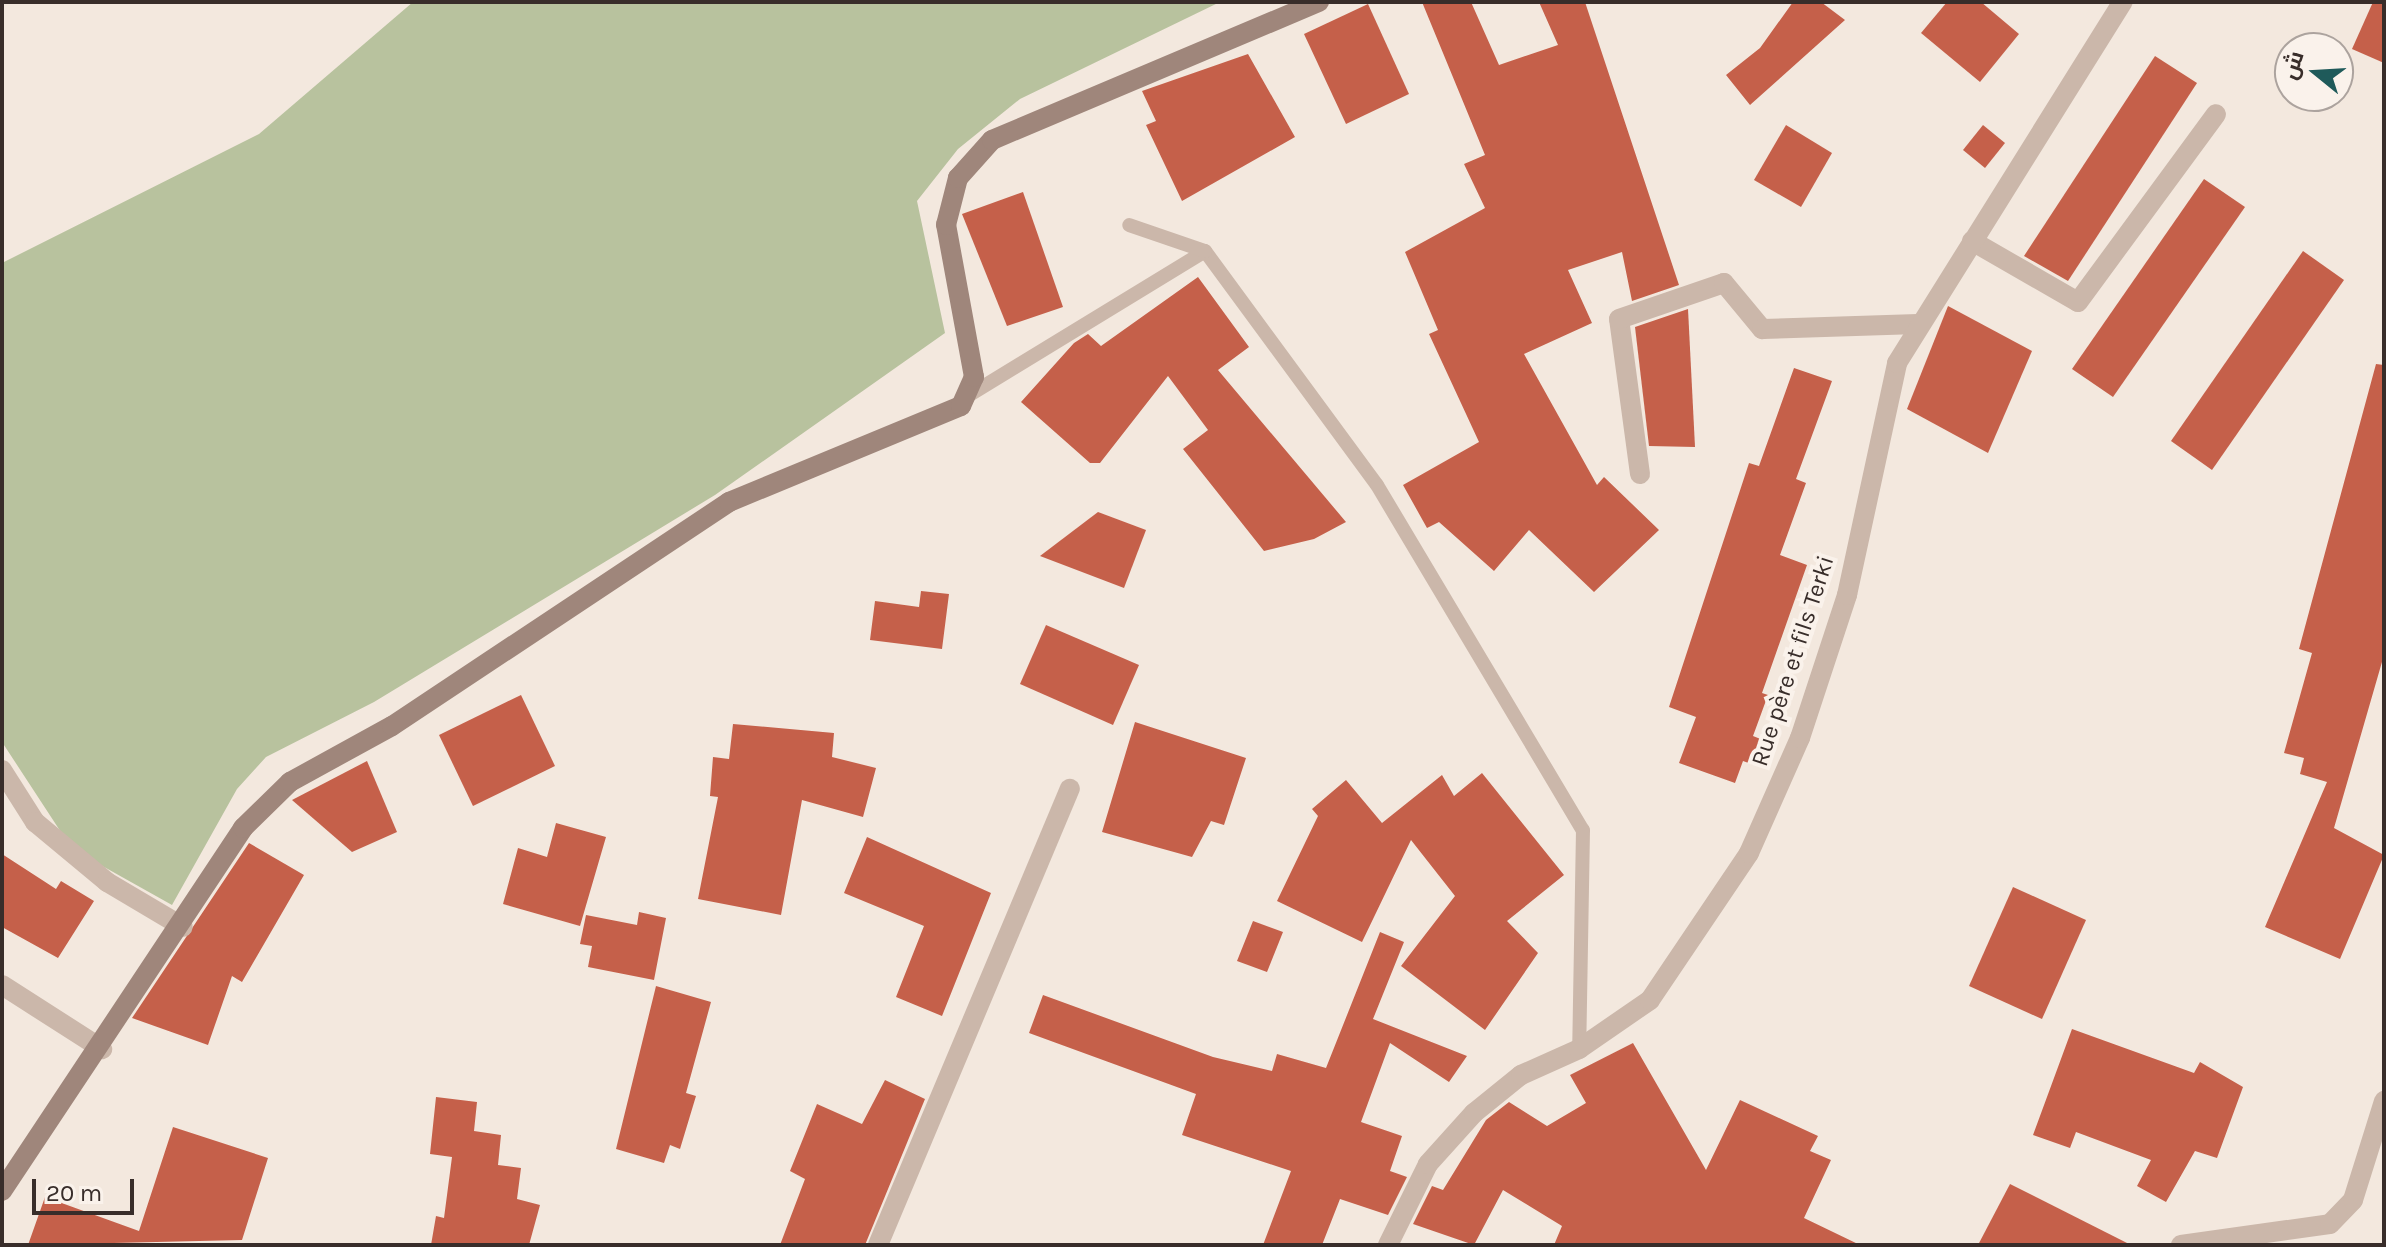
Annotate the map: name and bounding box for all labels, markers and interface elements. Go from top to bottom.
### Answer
north arrow [2274,32,2354,112]
text: ش [2276,48,2310,83]
street label: Rue père et fils Terki [1745,552,1841,770]
scale bar [36,1163,138,1213]
text: 20 m [46,1179,102,1207]

